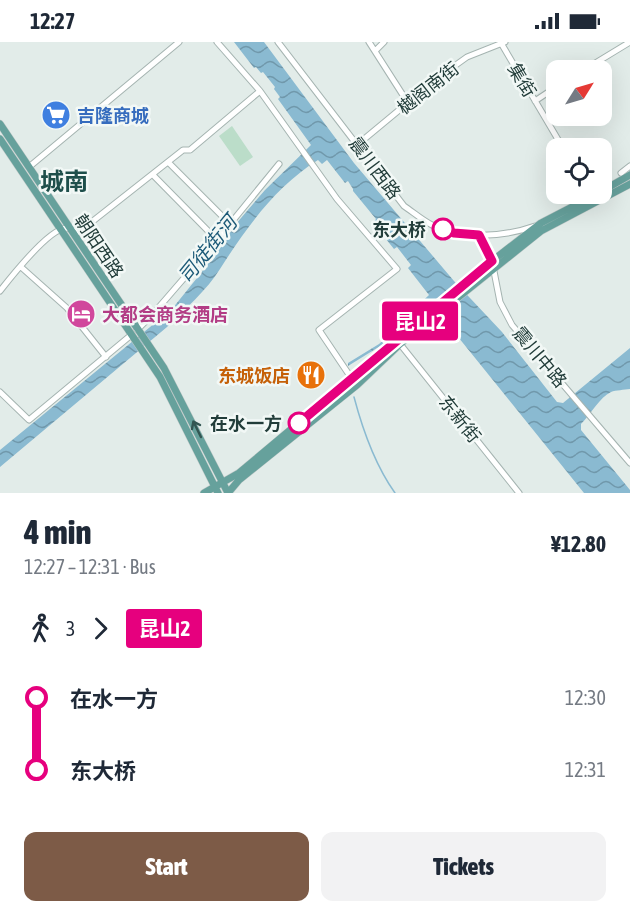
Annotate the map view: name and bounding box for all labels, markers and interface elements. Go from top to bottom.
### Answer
text: 12:27 [30,8,75,34]
street label: 樾阁南街 [393,58,463,118]
street label: 集街 [504,59,540,101]
north arrow [546,60,612,126]
map controls [546,60,612,204]
supermarket icon: 吉隆商城 [40,99,72,131]
place label: 吉隆商城 [77,105,149,126]
street label: 震川西路 [345,133,405,203]
button: locate [546,138,612,204]
district label: 城南 [40,168,88,195]
water label: 司徒街河 [173,208,244,287]
street label: 朝阳西路 [70,210,128,282]
marker: 东大桥 [432,218,454,240]
place label: 东大桥 [372,219,426,240]
hotel icon: 大都会商务酒店 [65,298,97,330]
line badge: 昆山2 [386,302,454,340]
place label: 大都会商务酒店 [102,304,228,325]
text: 昆山2 [394,309,446,333]
street label: 震川中路 [509,323,571,391]
restaurant icon: 东城饭店 [295,359,327,391]
place label: 东城饭店 [218,365,290,386]
street label: 东新街 [435,391,485,447]
marker: 在水一方 [288,412,310,434]
place label: 在水一方 [210,413,282,434]
one-way arrow [191,421,202,439]
text: 4 min [24,513,91,551]
text: ¥12.80 [551,531,606,557]
text: 12:27 – 12:31 · Bus [24,555,156,578]
icon: walk [24,612,57,645]
icon: forward [84,612,117,645]
text: 昆山2 [138,616,190,640]
text: 3 [66,617,75,640]
text: 在水一方 [70,686,158,712]
text: 12:30 [565,686,606,709]
text: 东大桥 [70,758,136,784]
text: 12:31 [565,758,606,781]
button: Start [24,832,309,901]
button: Tickets [321,832,606,901]

